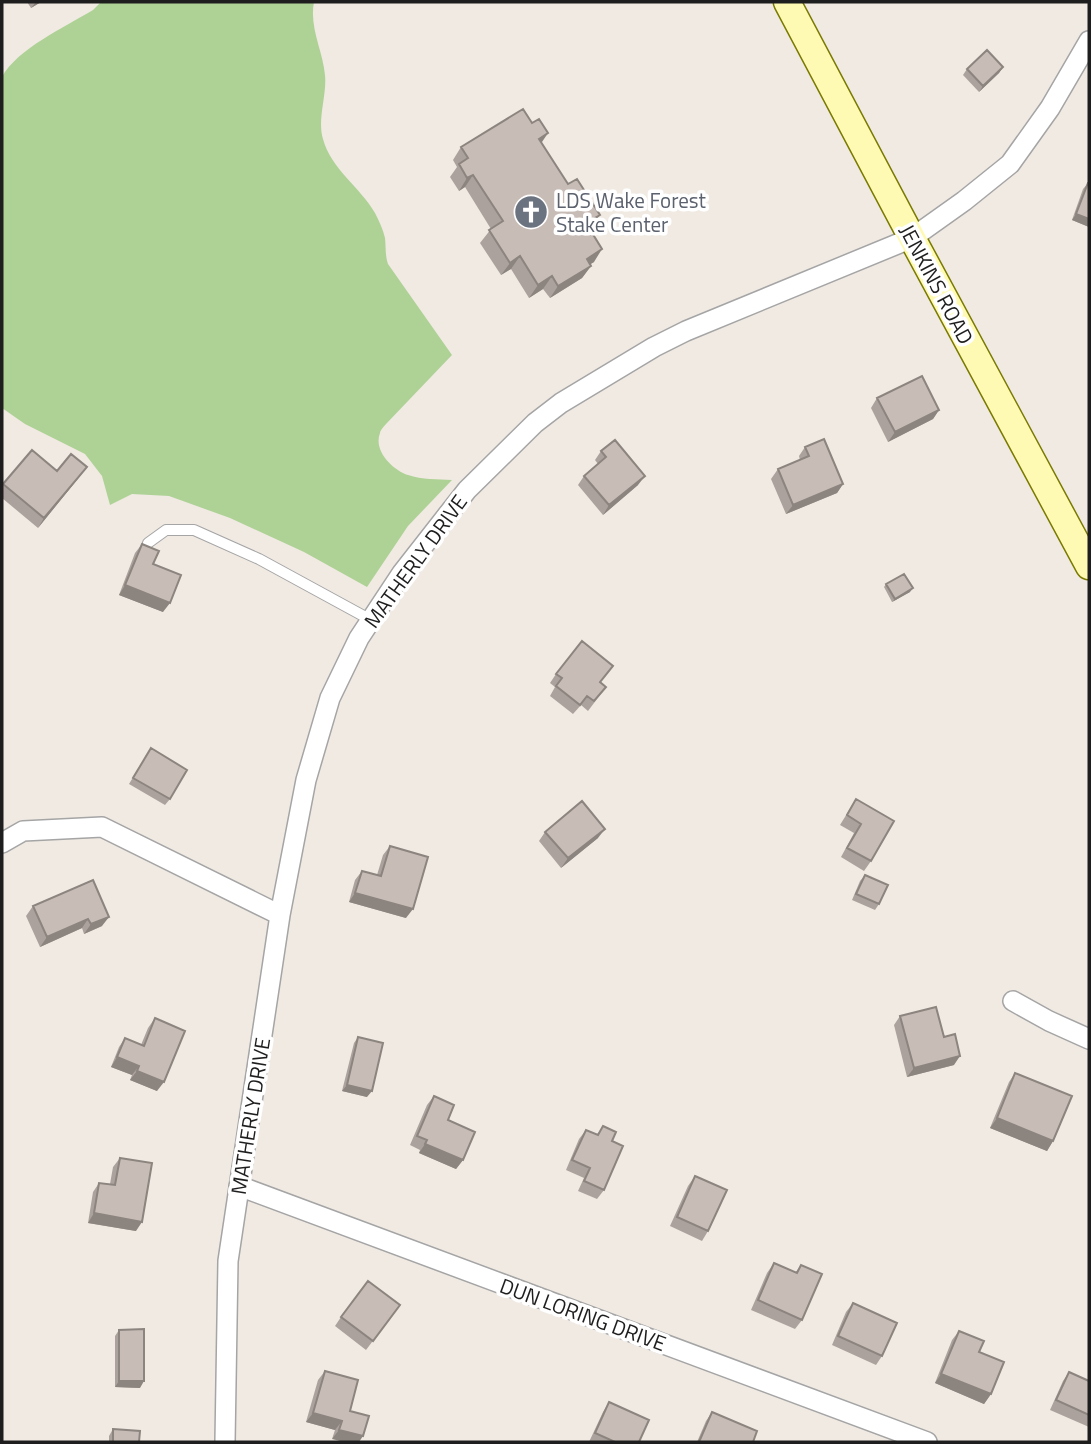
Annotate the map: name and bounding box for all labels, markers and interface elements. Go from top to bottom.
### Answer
place label: LDS Wake Forest Stake Center [556,184,707,240]
church icon: LDS Wake Forest Stake Center [512,193,550,231]
street label: JENKINS ROAD [892,218,982,350]
street label: MATHERLY DRIVE [355,487,475,635]
street label: MATHERLY DRIVE [222,1035,278,1197]
street label: DUN LORING DRIVE [495,1269,671,1359]

